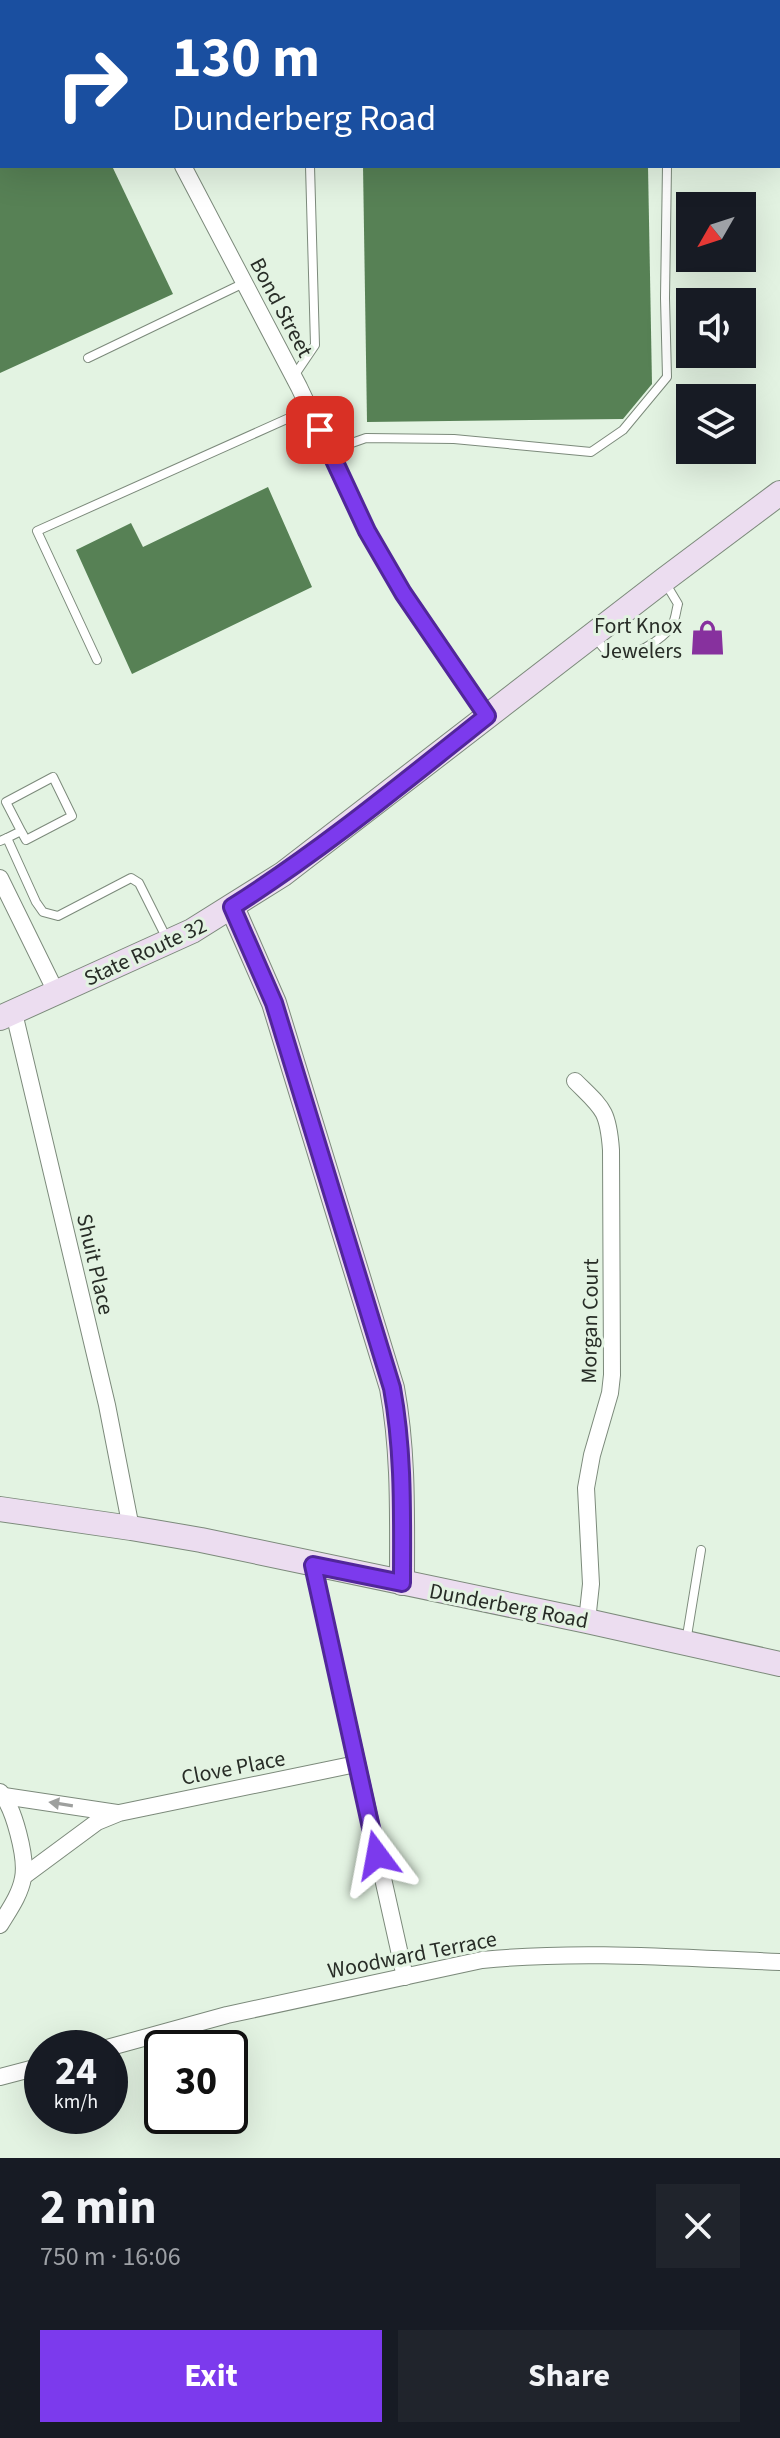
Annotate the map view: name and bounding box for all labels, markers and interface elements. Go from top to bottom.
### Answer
text: 130 m [172,19,320,98]
icon: right [40,32,144,136]
text: Dunderberg Road [172,93,436,144]
north arrow [676,192,756,272]
map controls [676,192,756,464]
street label: Bond Street [241,252,321,363]
button: sound [676,288,756,368]
button: layers [676,384,756,464]
pin [286,396,354,464]
icon: arrive [298,408,342,452]
place label: Fort Knox Jewelers [594,610,682,667]
shop icon: Fort Knox Jewelers [689,619,727,657]
street label: State Route 32 [79,910,212,994]
street label: Shuit Place [68,1211,122,1318]
street label: Morgan Court [573,1258,607,1384]
street label: Dunderberg Road [426,1575,591,1637]
street label: Clove Place [179,1742,288,1794]
one-way arrow [48,1798,73,1810]
position arrow [335,1813,419,1897]
street label: Woodward Terrace [325,1923,500,1987]
speed limit sign: 30 [144,2030,248,2134]
text: 24 [55,2043,97,2100]
text: km/h [54,2088,98,2116]
text: 2 min [40,2174,157,2242]
button: close [656,2184,740,2268]
text: 750 m · 16:06 [40,2238,181,2275]
button: Exit [40,2330,382,2422]
button: Share [398,2330,740,2422]

